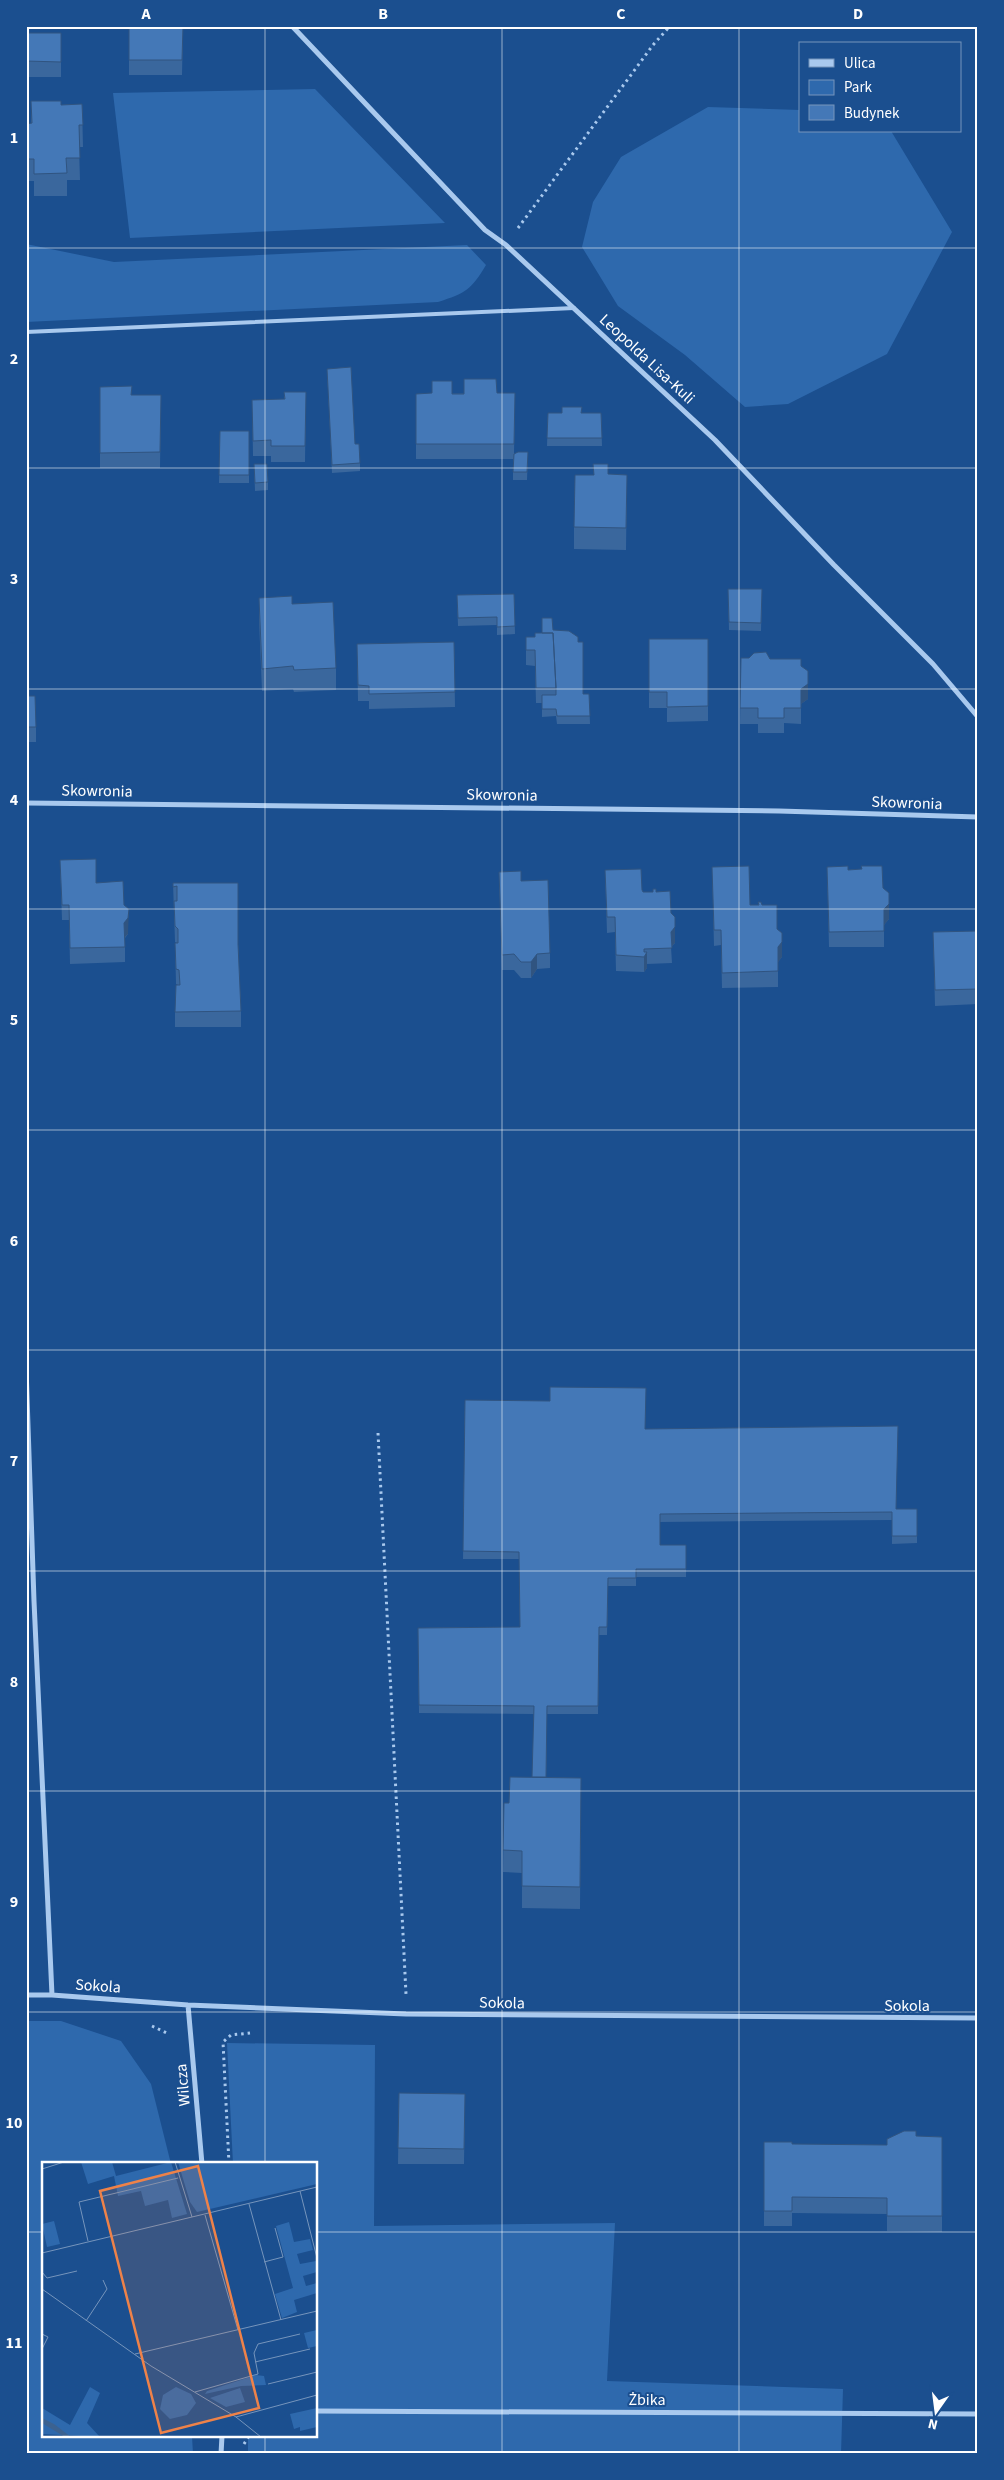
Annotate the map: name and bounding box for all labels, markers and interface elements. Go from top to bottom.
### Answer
text: A [140,3,151,25]
text: B [378,3,388,25]
text: C [616,3,626,25]
text: D [853,3,863,25]
legend [799,42,962,132]
text: Ulica [844,53,875,74]
text: Park [844,77,873,98]
text: Budynek [844,103,900,124]
text: 1 [10,127,18,149]
street label: Leopolda Lisa-Kuli [594,309,700,409]
text: 2 [10,348,18,370]
text: 3 [10,568,18,590]
street label: Skowronia [61,779,133,803]
street label: Skowronia [466,783,538,807]
text: 4 [10,789,19,811]
street label: Skowronia [871,791,943,815]
text: 5 [10,1009,18,1031]
text: 6 [10,1230,18,1252]
text: 7 [10,1450,18,1472]
text: 8 [10,1671,18,1693]
text: 9 [10,1891,18,1913]
street label: Sokola [74,1973,122,1999]
street label: Sokola [479,1992,525,2014]
street label: Sokola [884,1995,930,2017]
street label: Wilcza [170,2063,196,2107]
text: 10 [6,2112,22,2134]
inset map [42,2162,318,2438]
text: 11 [6,2332,22,2354]
north arrow [912,2388,962,2438]
street label: Żbika [628,2389,666,2411]
text: N [926,2413,940,2434]

